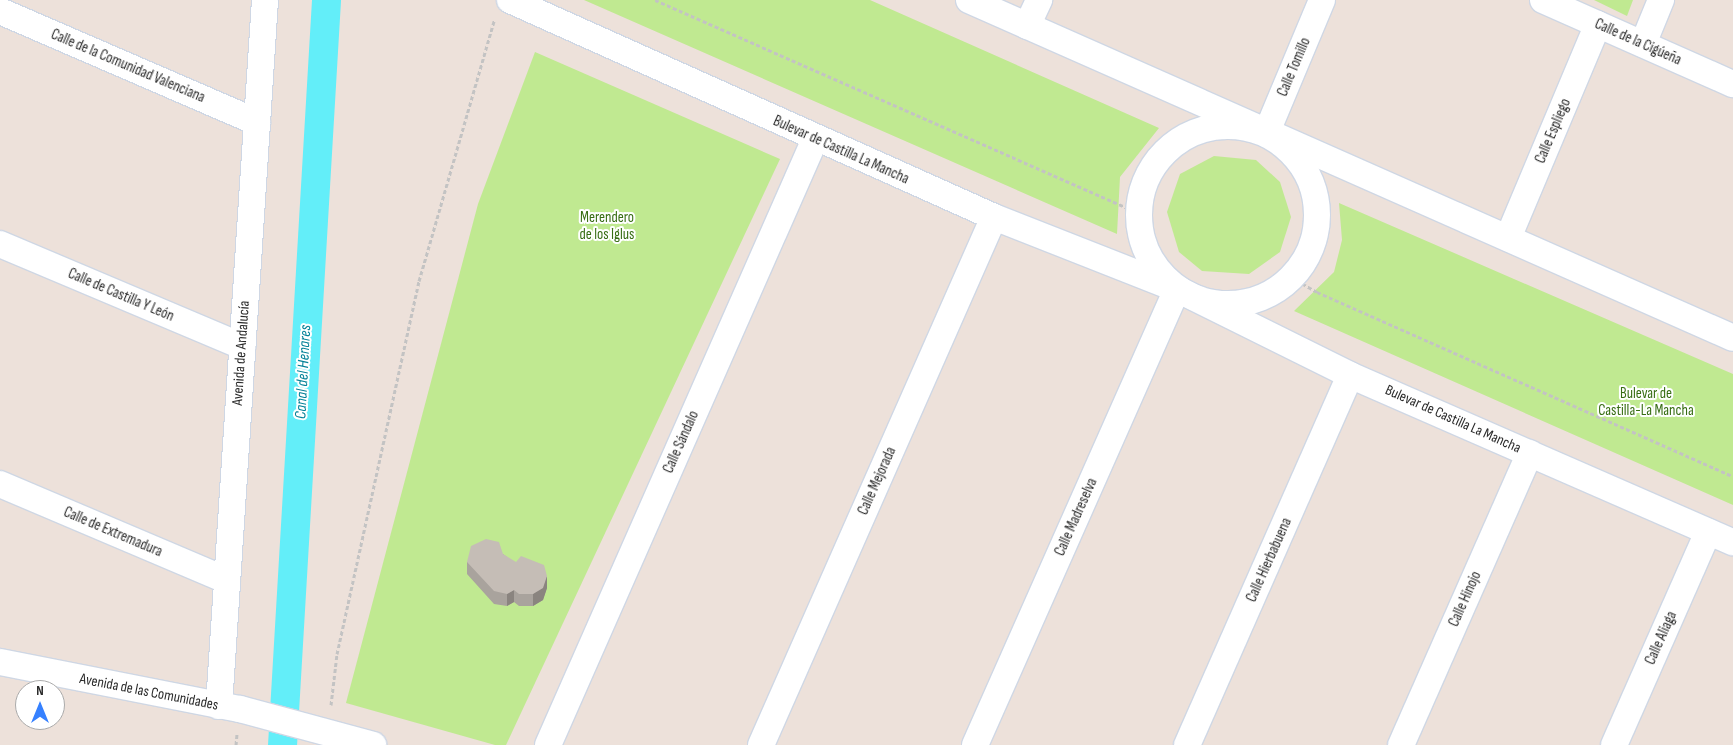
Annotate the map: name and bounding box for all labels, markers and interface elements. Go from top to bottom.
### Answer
street label: Calle de la Cigúeña [1592,15,1684,69]
street label: Calle de la Comunidad Valenciana [48,25,208,107]
street label: Calle Tomillo [1274,35,1314,99]
street label: Calle Espliego [1531,96,1575,166]
street label: Bulevar de Castilla La Mancha [770,112,912,188]
park label: Merendero de los Iglus [580,208,634,243]
street label: Calle de Castilla Y León [65,265,177,325]
street label: Avenida de Andalucía [228,300,254,406]
water label: Canal del Henares [292,324,316,420]
street label: Bulevar de Castilla La Mancha [1382,381,1524,457]
park label: Bulevar de Castilla-La Mancha [1598,384,1694,419]
street label: Calle Sándalo [659,408,703,476]
street label: Calle Mejorada [854,444,900,518]
street label: Calle Madreselva [1051,475,1101,559]
street label: Calle de Extremadura [61,503,165,561]
street label: Calle Hierbabuena [1242,515,1296,605]
street label: Calle Hinojo [1445,569,1485,629]
street label: Calle Aliaga [1641,608,1681,668]
street label: Avenida de las Comunidades [78,670,220,714]
north arrow [15,680,65,730]
text: N [36,682,44,699]

